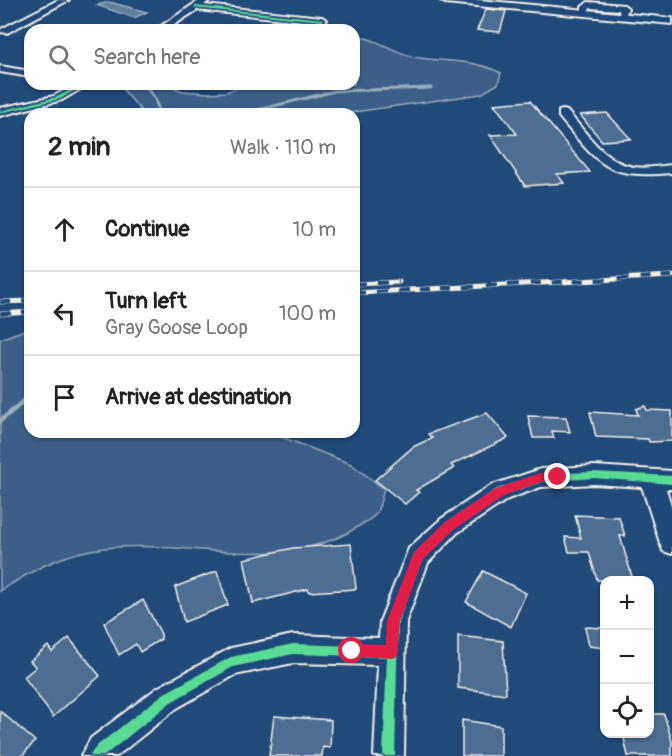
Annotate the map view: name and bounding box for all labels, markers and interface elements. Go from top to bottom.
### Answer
search box [24,24,360,90]
icon: search [45,41,78,74]
text: Search here [93,43,200,71]
text: 2 min [48,131,110,163]
text: Walk · 110 m [230,135,336,160]
icon: ahead [48,213,81,246]
text: Continue [105,215,189,243]
text: 10 m [292,217,336,242]
text: Turn left [105,287,187,315]
icon: left [48,297,81,330]
text: 100 m [279,301,336,326]
text: Gray Goose Loop [105,315,248,340]
icon: arrive [48,381,81,414]
text: Arrive at destination [105,383,291,411]
route end [544,463,570,489]
map controls [600,576,654,738]
button: + [600,576,654,630]
button: − [600,630,654,684]
route start [338,637,364,663]
button: locate [600,684,654,738]

